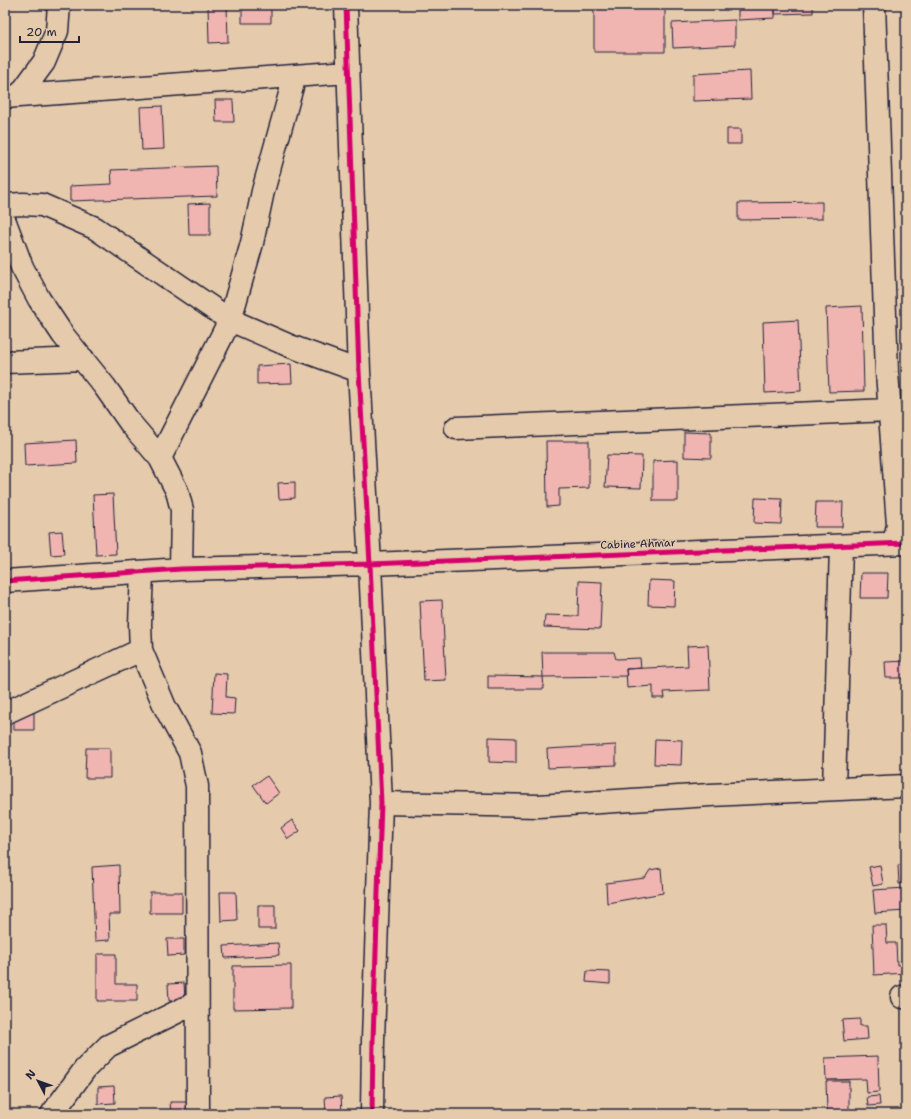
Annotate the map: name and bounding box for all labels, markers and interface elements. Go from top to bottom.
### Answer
scale bar [20,18,79,44]
text: 20 m [26,24,57,40]
street label: Cabine Ahmar [600,535,676,553]
north arrow [18,1061,58,1101]
text: N [22,1066,40,1083]

